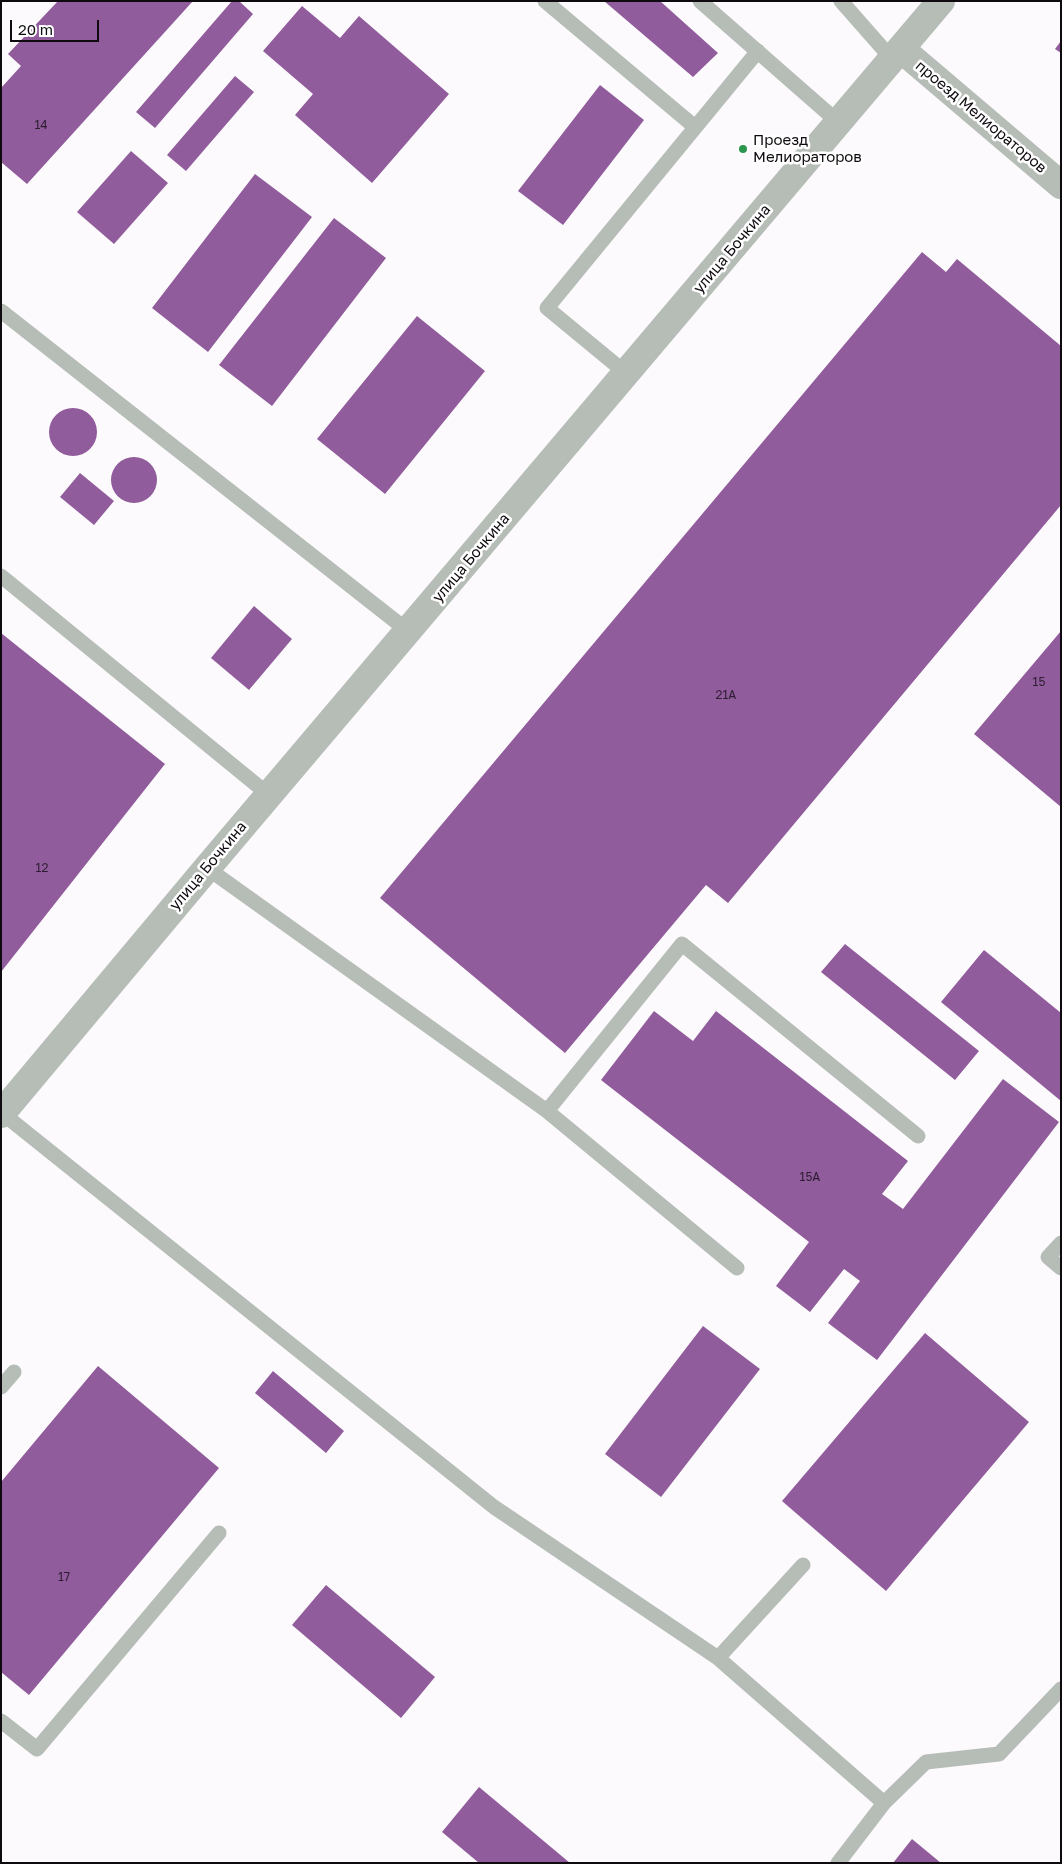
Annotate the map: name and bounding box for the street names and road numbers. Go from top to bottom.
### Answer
street label: проезд Мелиораторов [912,57,1050,177]
street label: улица Бочкина [690,201,774,297]
street label: улица Бочкина [429,510,513,606]
street label: улица Бочкина [166,818,250,914]

